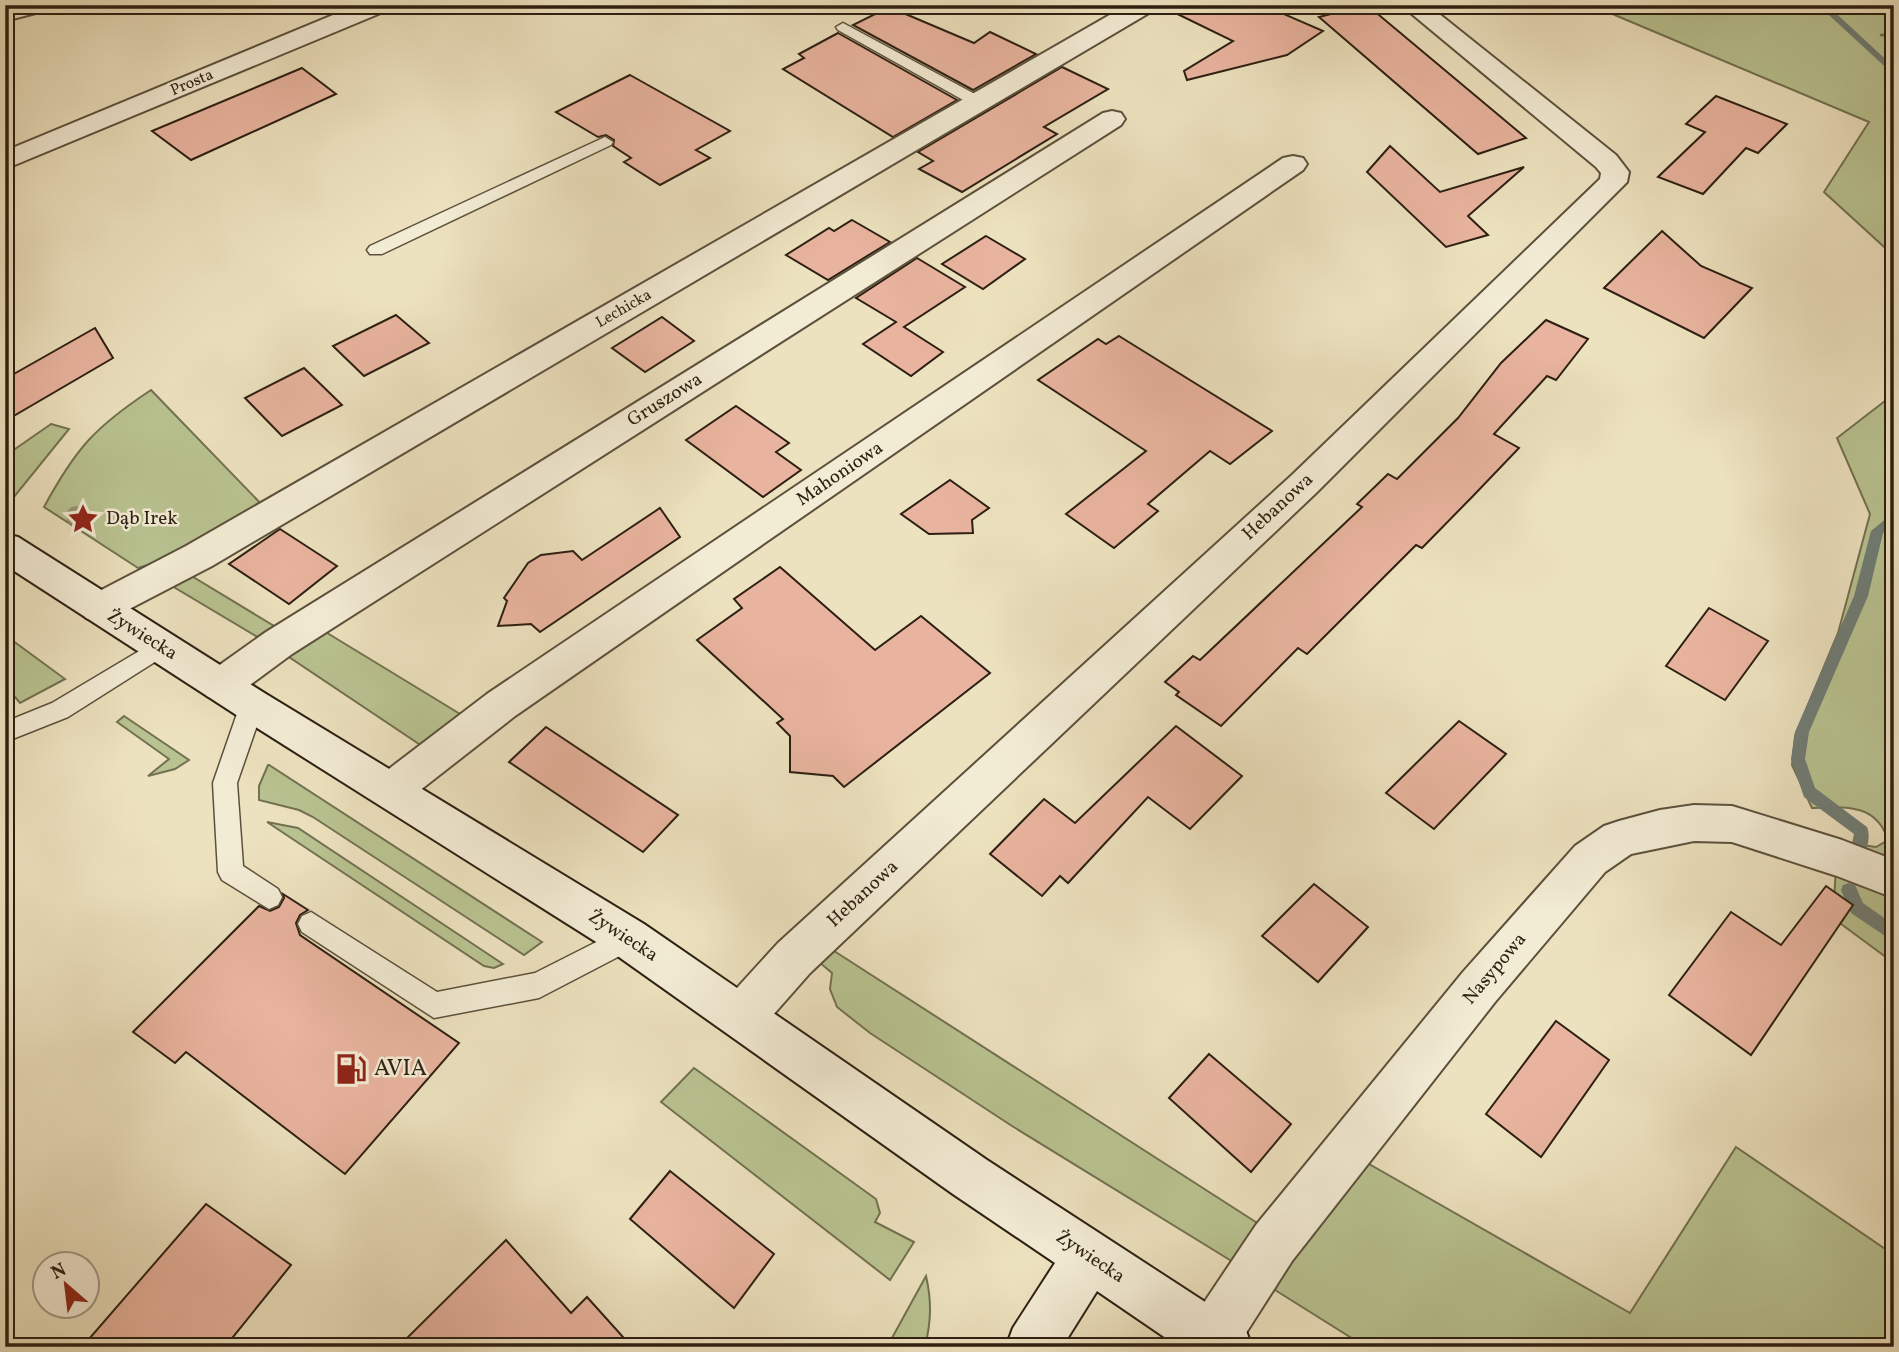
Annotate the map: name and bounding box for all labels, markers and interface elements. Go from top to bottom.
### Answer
street label: Prosta [167,64,217,102]
street label: Lechicka [592,284,656,334]
street label: Gruszowa [622,367,708,433]
street label: Mahoniowa [791,435,889,513]
street label: Hebanowa [1237,467,1319,547]
place icon: Dąb Irek [66,502,100,536]
place label: Dąb Irek [106,506,178,532]
street label: Żywiecka [102,603,182,667]
street label: Hebanowa [822,854,904,934]
street label: Żywiecka [583,904,663,968]
street label: Nasypowa [1457,927,1533,1011]
fuel station icon: AVIA [334,1052,368,1086]
place label: AVIA [374,1053,427,1085]
street label: Żywiecka [1050,1224,1130,1290]
north arrow [32,1250,102,1320]
text: N [47,1257,71,1286]

